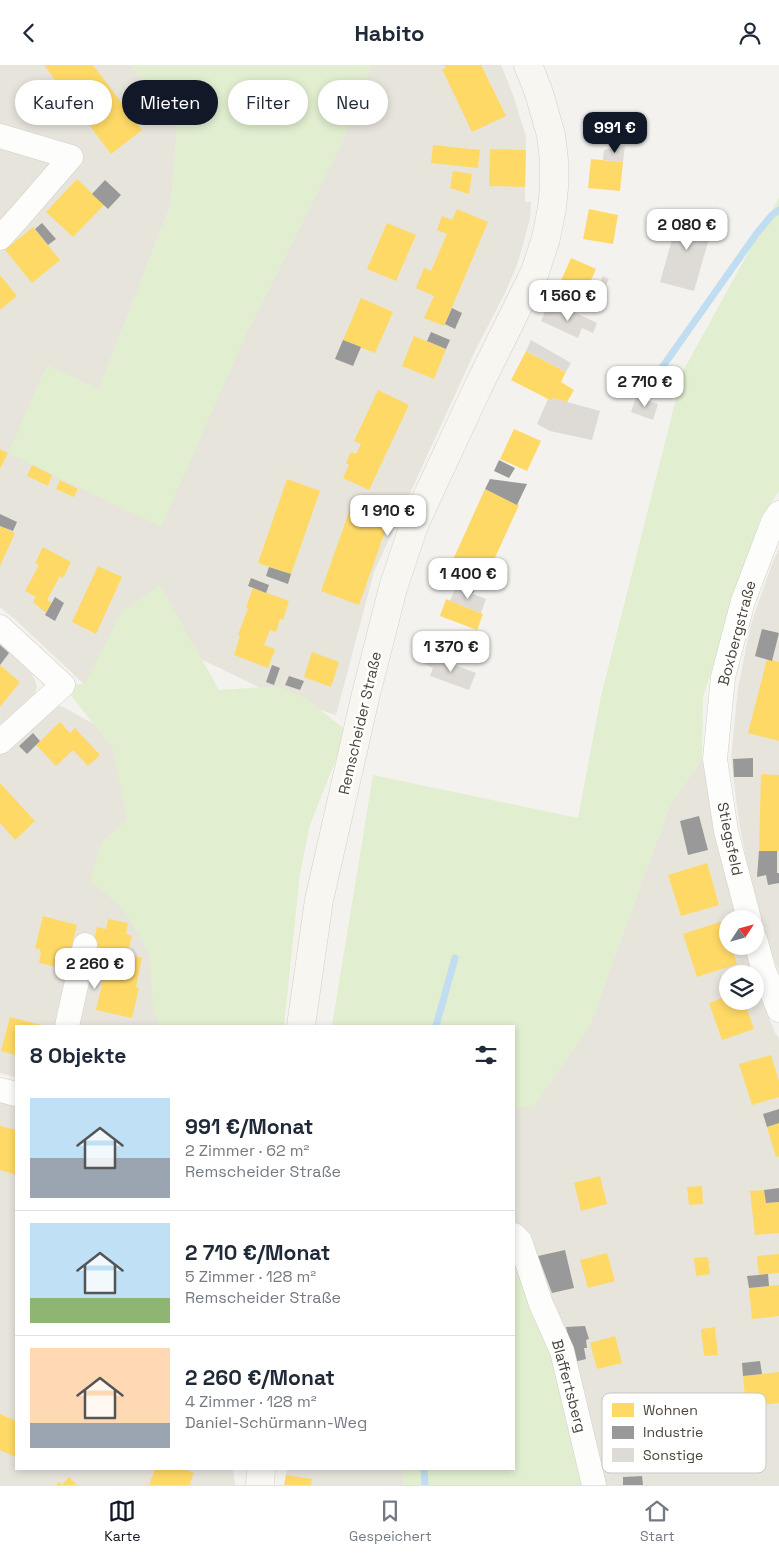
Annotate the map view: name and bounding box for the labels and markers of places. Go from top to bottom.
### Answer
pin: 991 € [580,111,650,154]
pin: 2 080 € [641,209,733,251]
pin: 1 560 € [522,279,614,322]
pin: 2 710 € [599,365,691,408]
pin: 1 910 € [342,495,434,537]
pin: 1 400 € [422,557,514,600]
pin: 1 370 € [405,631,497,673]
pin: 2 260 € [49,947,141,990]

